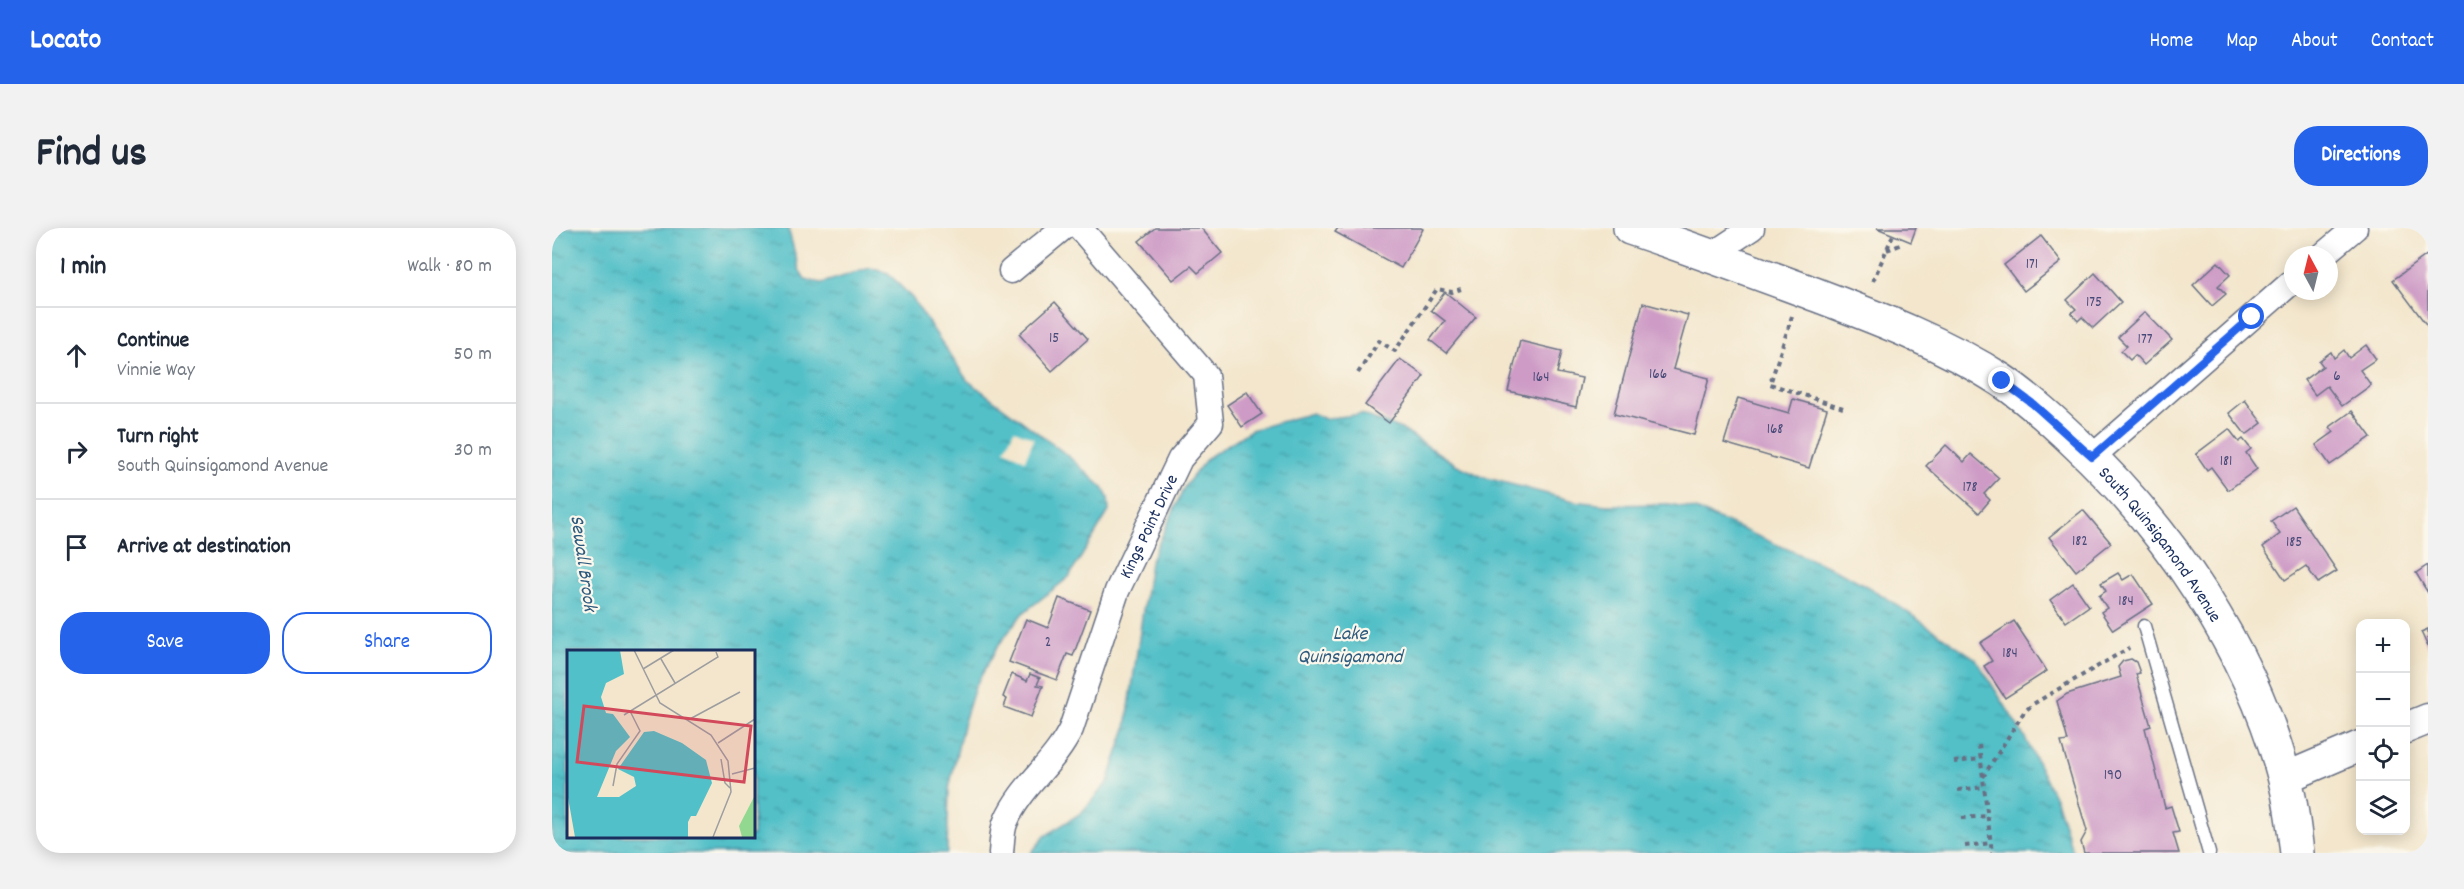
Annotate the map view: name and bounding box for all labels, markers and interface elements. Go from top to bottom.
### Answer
text: Locato [30,22,101,62]
text: Home [2149,27,2193,57]
text: Map [2226,27,2258,57]
text: About [2291,27,2338,57]
text: Contact [2371,27,2434,57]
text: Find us [36,126,147,186]
button: Directions [2294,126,2428,186]
north arrow [2284,246,2338,300]
text: 1 min [60,249,106,286]
text: Walk · 80 m [407,253,492,281]
house number: 171 [2026,254,2038,276]
house number: 175 [2086,292,2102,314]
route start [2238,303,2264,329]
text: Continue [117,326,189,357]
house number: 15 [1049,328,1059,350]
house number: 177 [2138,329,2153,351]
icon: ahead [60,339,93,372]
text: 50 m [454,341,492,369]
text: Vinnie Way [117,357,195,385]
house number: 166 [1649,364,1667,386]
house number: 6 [2333,366,2341,388]
house number: 164 [1533,367,1549,389]
route end [1988,367,2014,393]
house number: 168 [1767,419,1783,441]
text: Turn right [117,422,199,453]
icon: right [60,435,93,468]
text: 30 m [454,437,492,465]
house number: 181 [2220,451,2232,473]
text: South Quinsigamond Avenue [117,453,328,481]
street label: South Quinsigamond Avenue [2092,462,2226,628]
street label: Kings Point Drive [1115,471,1186,583]
house number: 178 [1962,477,1978,499]
water label: Sewall Brook [561,513,603,615]
icon: arrive [60,531,93,564]
house number: 182 [2072,531,2088,553]
text: Arrive at destination [117,532,291,563]
house number: 185 [2286,532,2302,554]
house number: 184 [2118,591,2134,613]
button: Save [60,612,270,674]
button: Share [282,612,492,674]
map controls [2356,619,2410,835]
button: + [2356,619,2410,673]
water label: Lake Quinsigamond [1298,621,1405,672]
house number: 2 [1045,632,1051,654]
house number: 184 [2002,643,2018,665]
inset map [567,650,754,838]
button: − [2356,673,2410,727]
button: locate [2356,727,2410,781]
house number: 190 [2104,765,2122,787]
button: layers [2356,781,2410,835]

